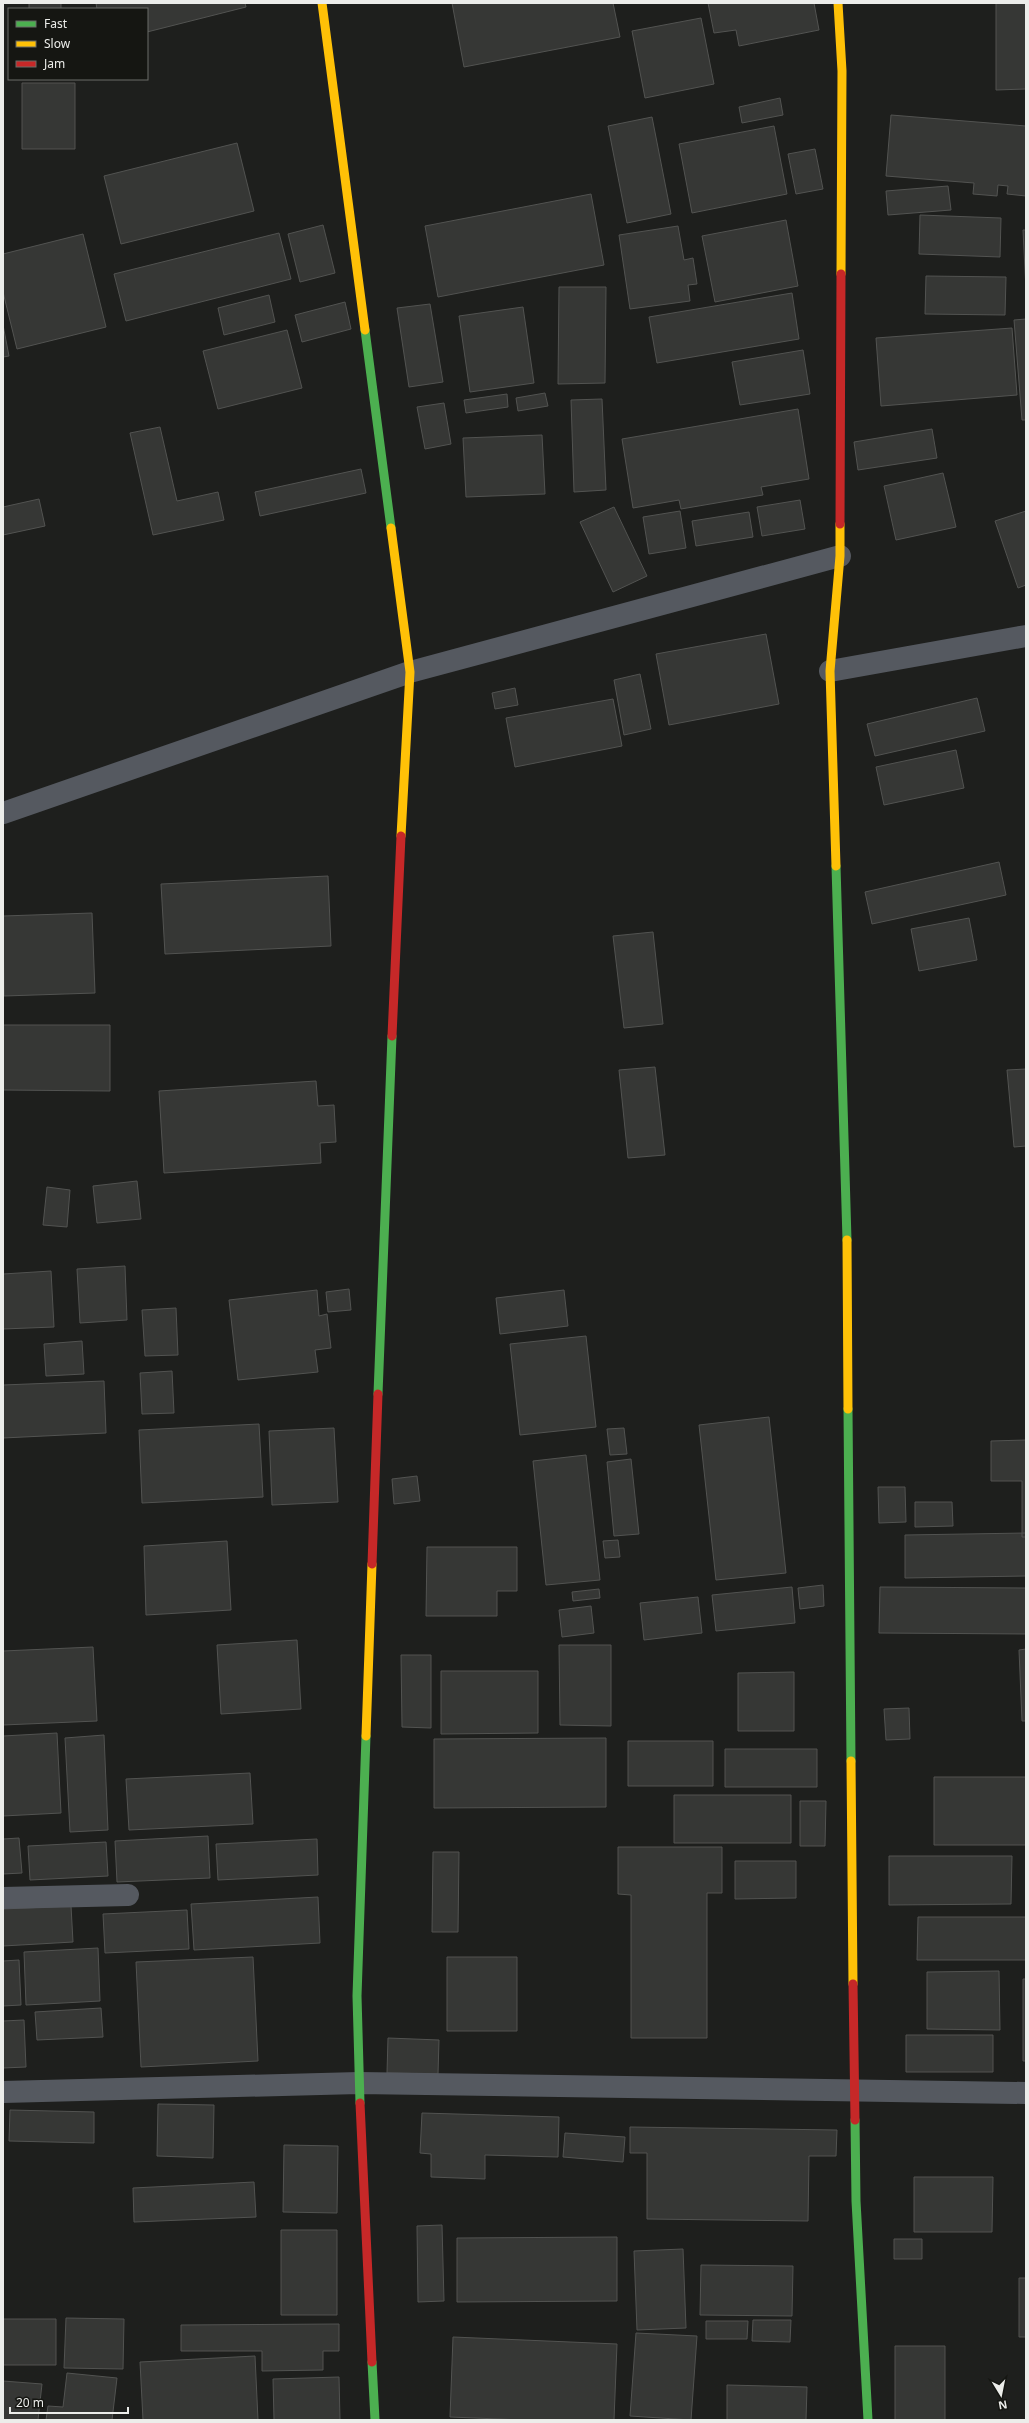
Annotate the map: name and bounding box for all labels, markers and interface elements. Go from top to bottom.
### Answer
legend [8,8,148,80]
text: Fast [44,15,68,32]
text: Slow [44,35,71,52]
text: Jam [43,55,65,72]
north arrow [981,2375,1021,2415]
scale bar [10,2389,128,2415]
text: 20 m [16,2394,44,2411]
text: N [997,2397,1009,2414]

